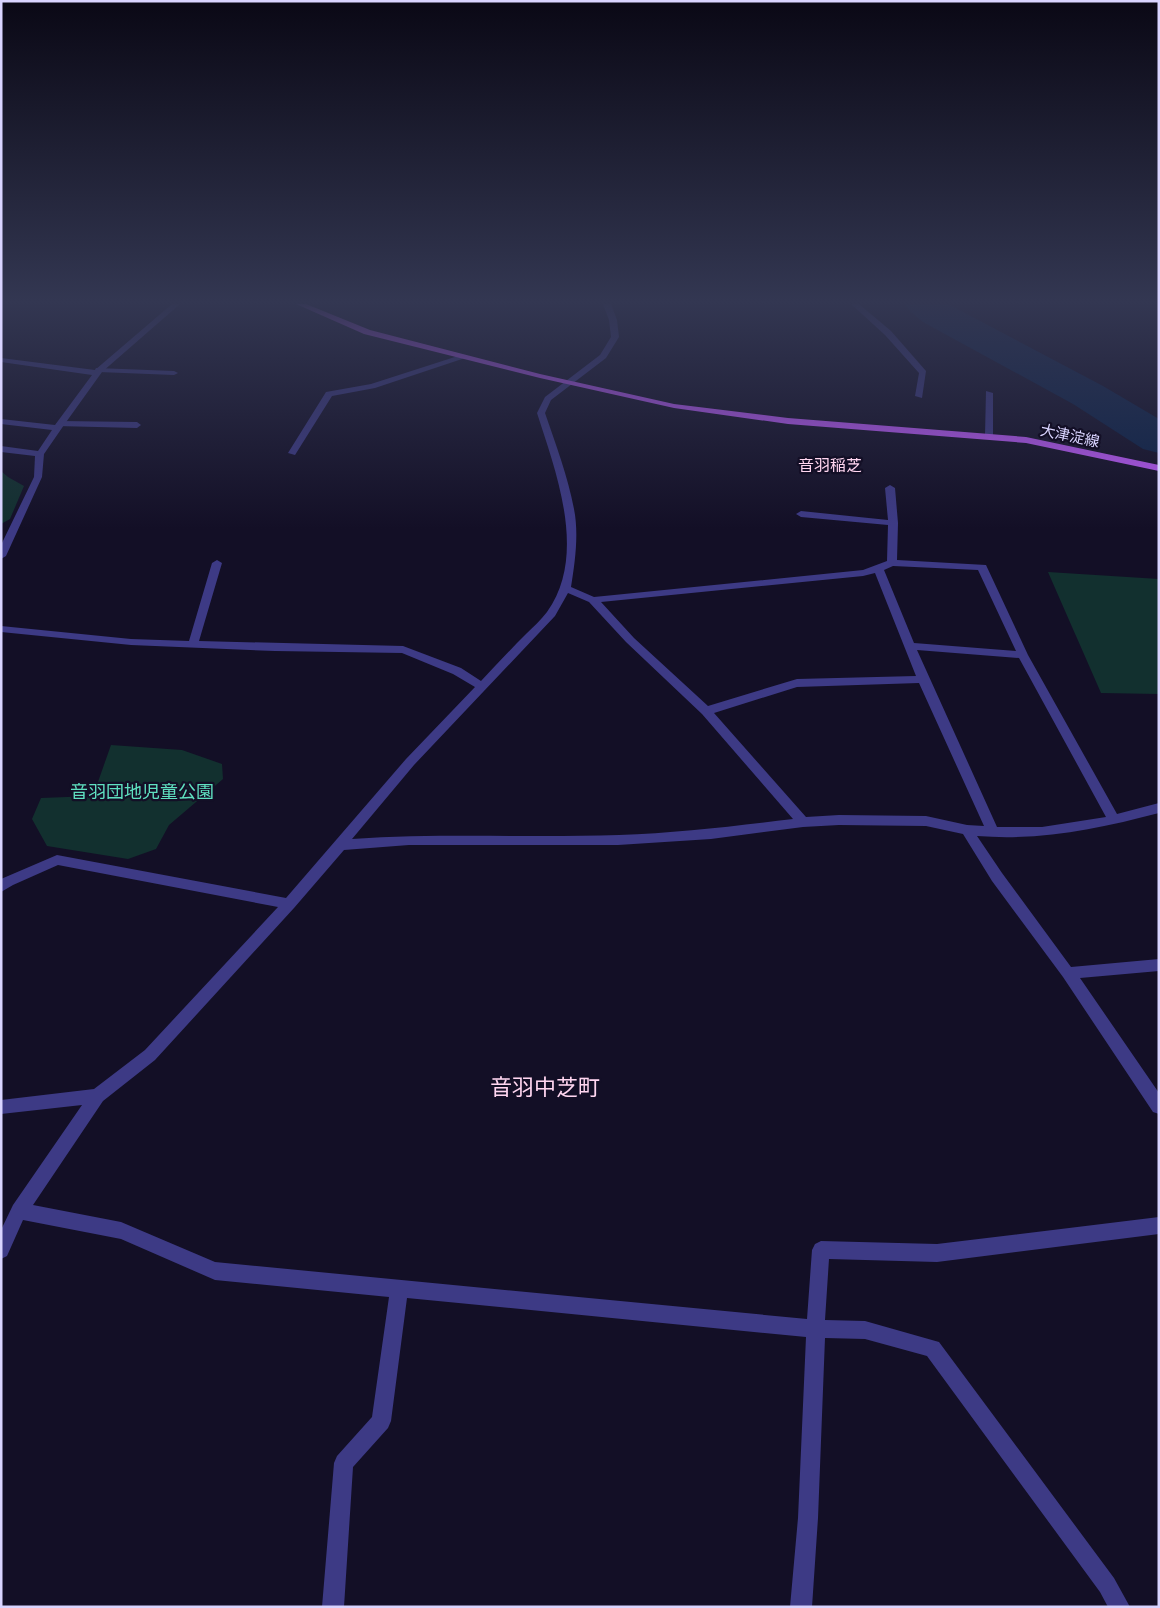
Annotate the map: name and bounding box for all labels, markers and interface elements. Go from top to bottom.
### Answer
street label: 大津淀線 [1039,420,1101,450]
district label: 音羽稲芝 [798,455,862,475]
park label: 音羽団地児童公園 [70,780,214,802]
district label: 音羽中芝町 [490,1073,600,1100]

